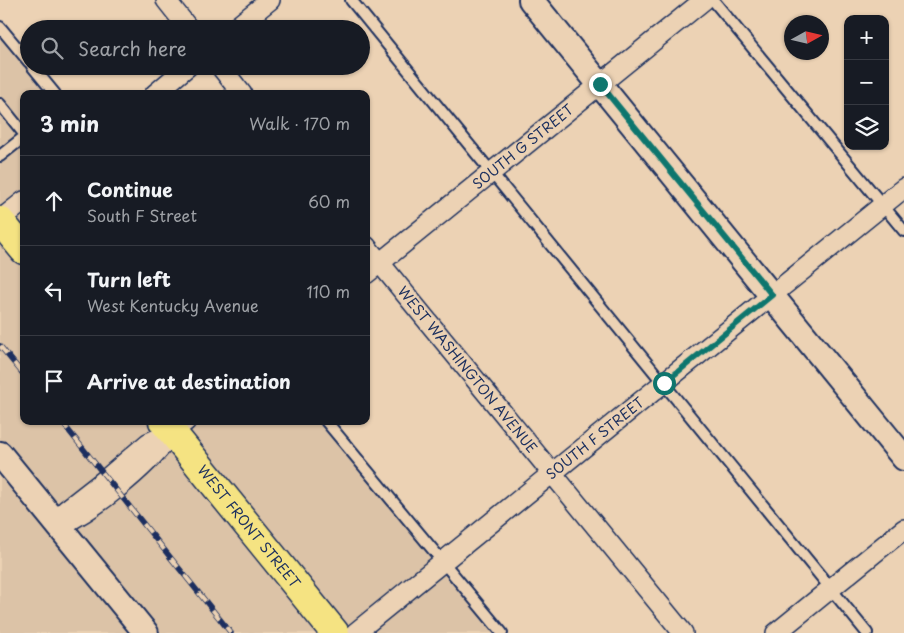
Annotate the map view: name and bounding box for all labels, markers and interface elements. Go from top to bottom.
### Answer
north arrow [784,15,829,60]
map controls [844,15,889,150]
button: + [844,15,889,60]
search box [20,20,370,75]
icon: search [38,34,66,62]
text: Search here [78,34,187,62]
button: − [844,60,889,105]
route end [589,73,612,96]
street label: SOUTH G STREET [468,99,578,194]
button: layers [844,105,889,150]
text: 3 min [40,107,99,139]
text: Walk · 170 m [249,111,350,135]
text: Continue [87,175,173,203]
icon: ahead [40,187,68,215]
text: 60 m [308,189,350,213]
text: South F Street [87,203,197,227]
text: Turn left [87,265,171,293]
icon: left [40,277,68,305]
text: 110 m [307,279,350,303]
street label: WEST WASHINGTON AVENUE [393,281,543,457]
text: West Kentucky Avenue [87,293,259,317]
icon: arrive [40,367,68,395]
text: Arrive at destination [87,367,291,395]
route start [653,372,676,395]
street label: SOUTH F STREET [541,392,649,484]
street label: WEST FRONT STREET [193,460,306,593]

